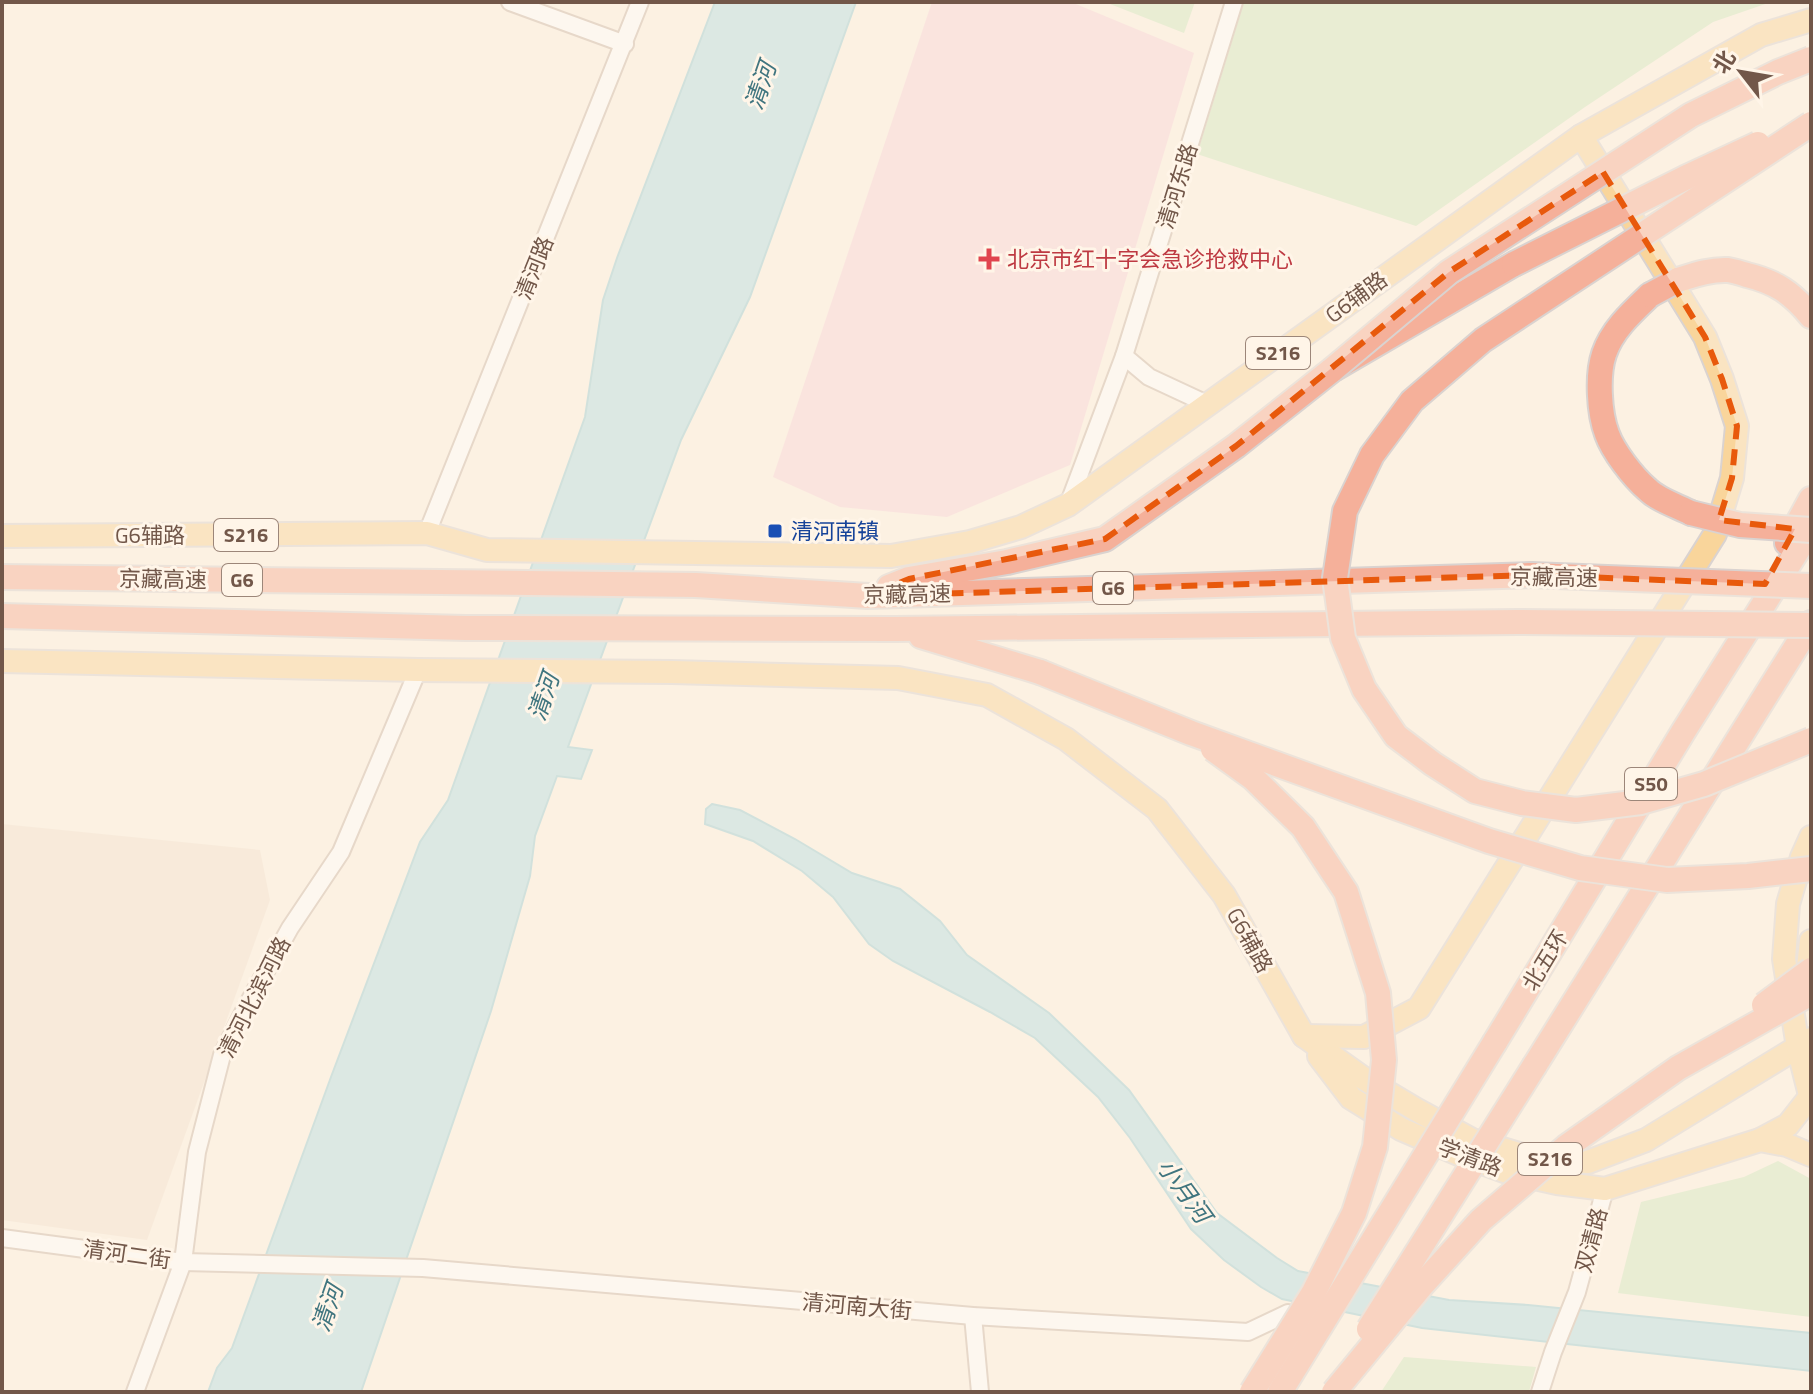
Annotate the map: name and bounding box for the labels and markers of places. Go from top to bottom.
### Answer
place label: 北京市红十字会急诊抢救中心 [1007,242,1293,276]
marker: 北京市红十字会急诊抢救中心 [978,248,1000,270]
place label: 清河南镇 [791,514,879,548]
marker: 清河南镇 [766,522,784,540]

